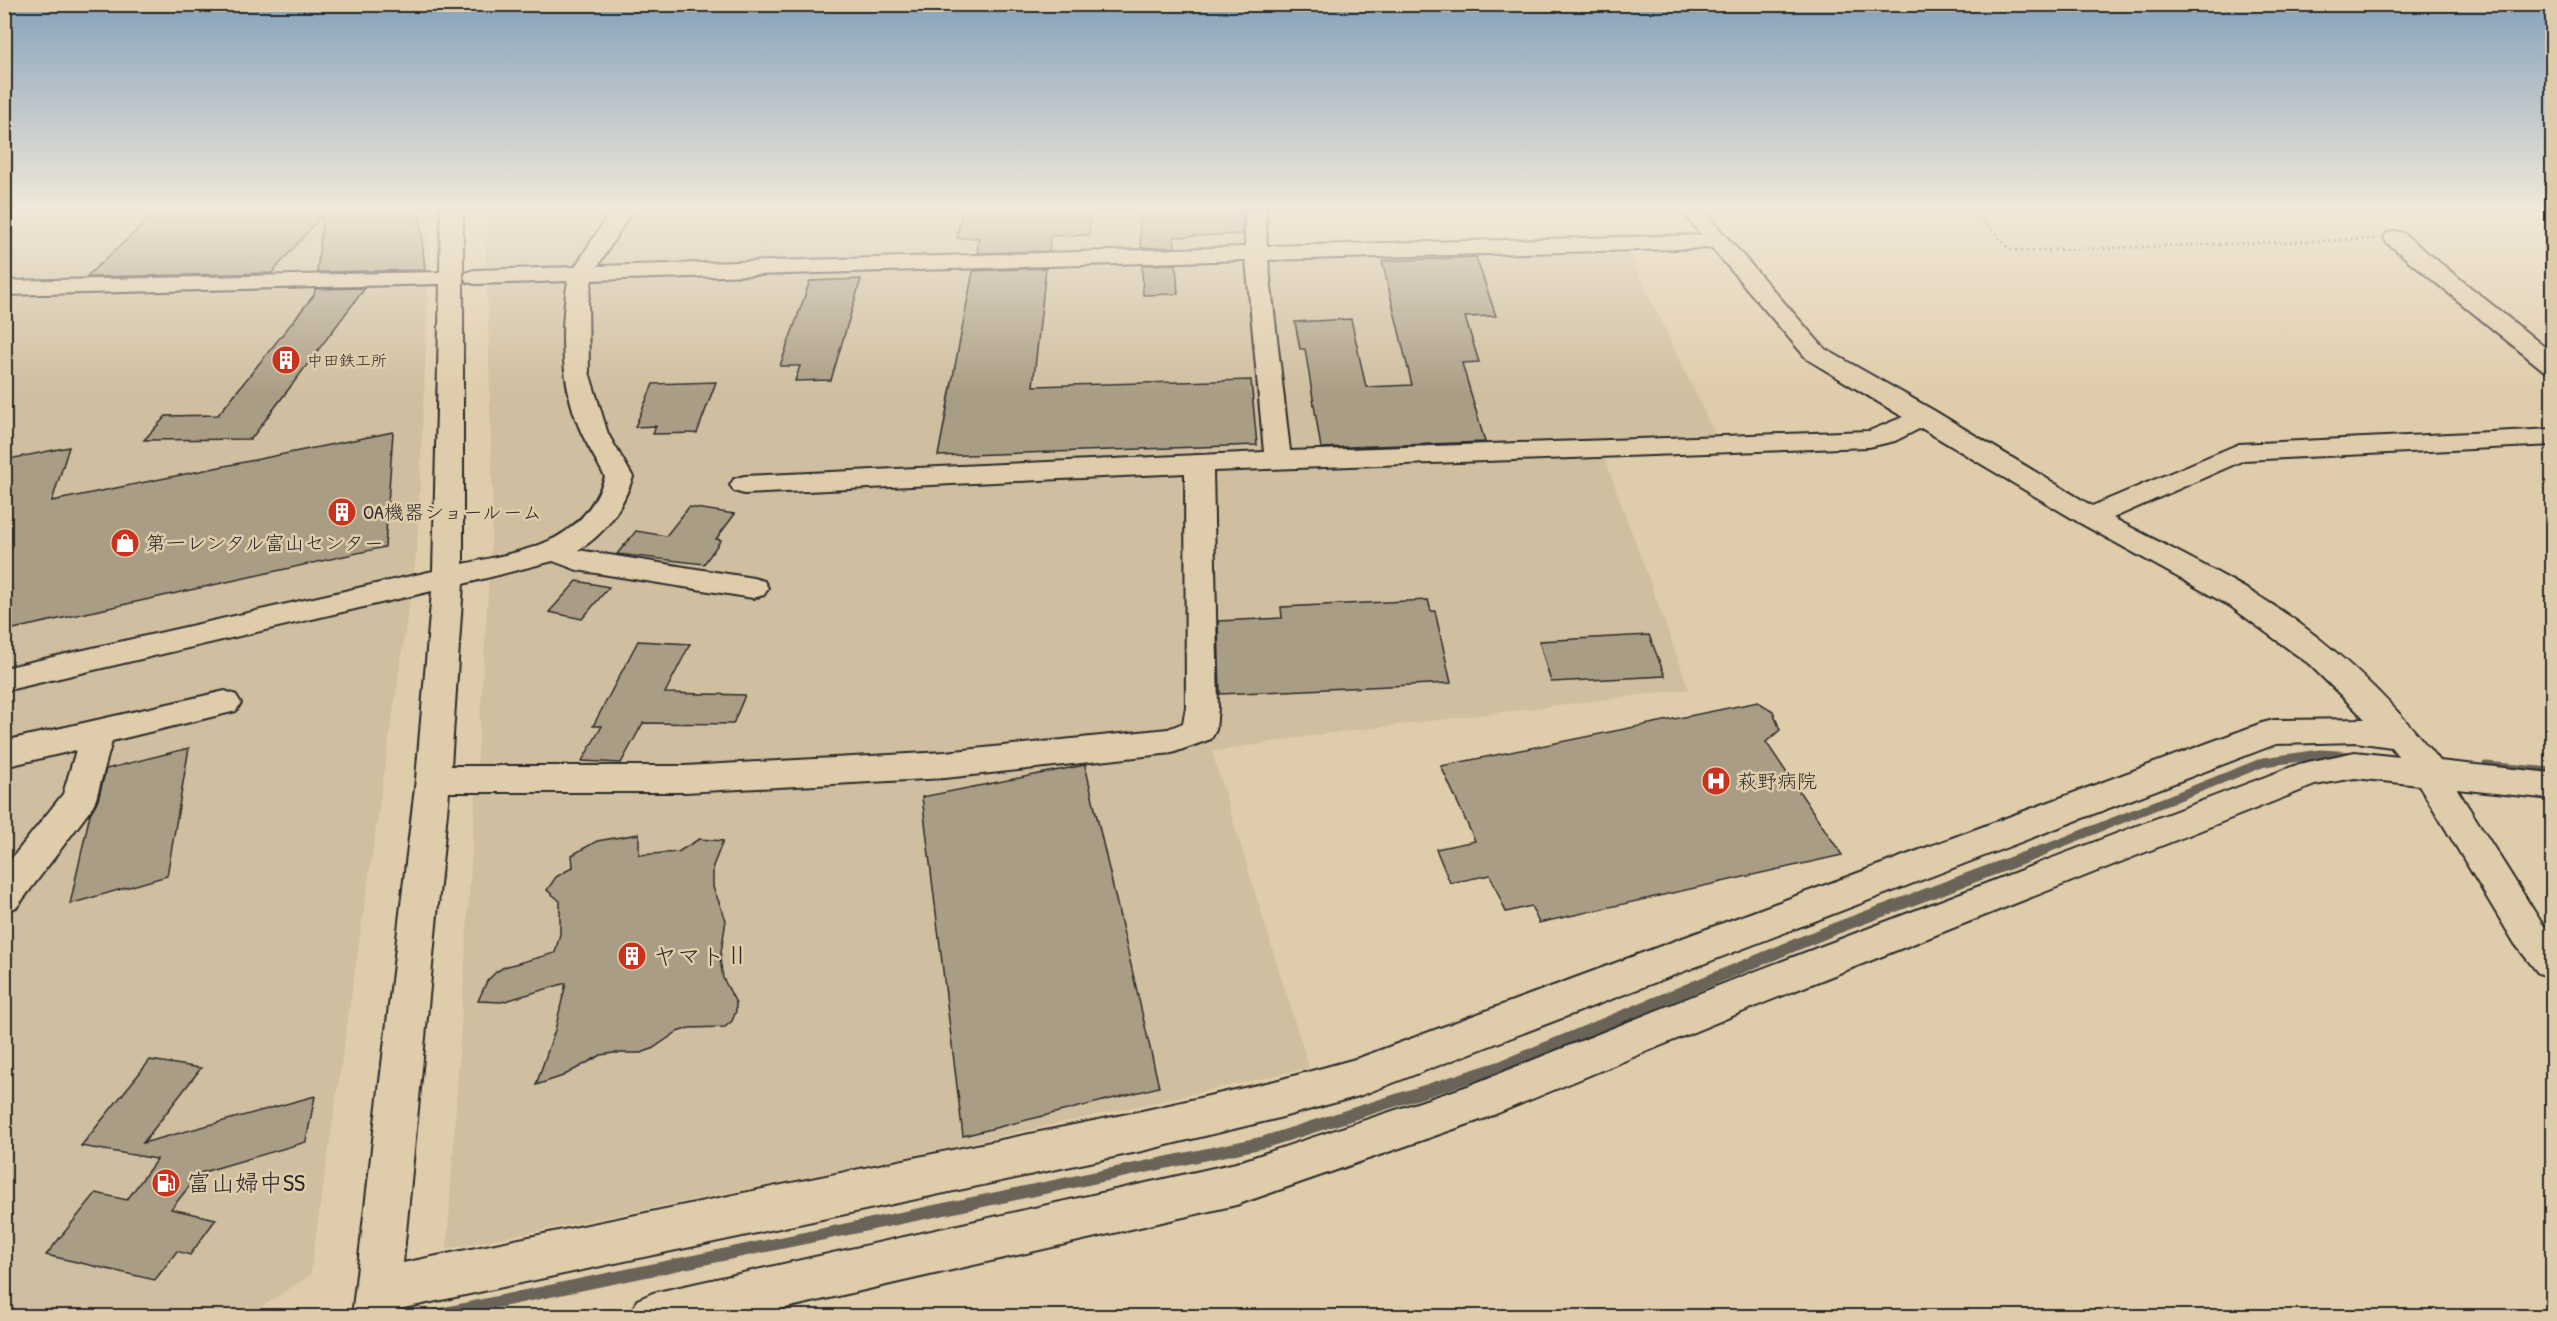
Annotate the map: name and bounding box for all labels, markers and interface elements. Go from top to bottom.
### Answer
building icon: 中田鉄工所 [270,344,302,376]
place label: 中田鉄工所 [307,349,387,371]
building icon: OA機器ショールーム [326,496,358,528]
place label: OA機器ショールーム [363,498,542,525]
shop icon: 第一レンタル富山センター [109,527,141,559]
place label: 第一レンタル富山センター [146,529,384,556]
hospital icon: 萩野病院 [1700,765,1732,797]
place label: 萩野病院 [1737,767,1817,794]
place label: ヤマトⅡ [653,939,749,971]
building icon: ヤマトⅡ [616,940,648,972]
place label: 富山婦中SS [187,1166,305,1198]
fuel station icon: 富山婦中SS [150,1167,182,1199]

